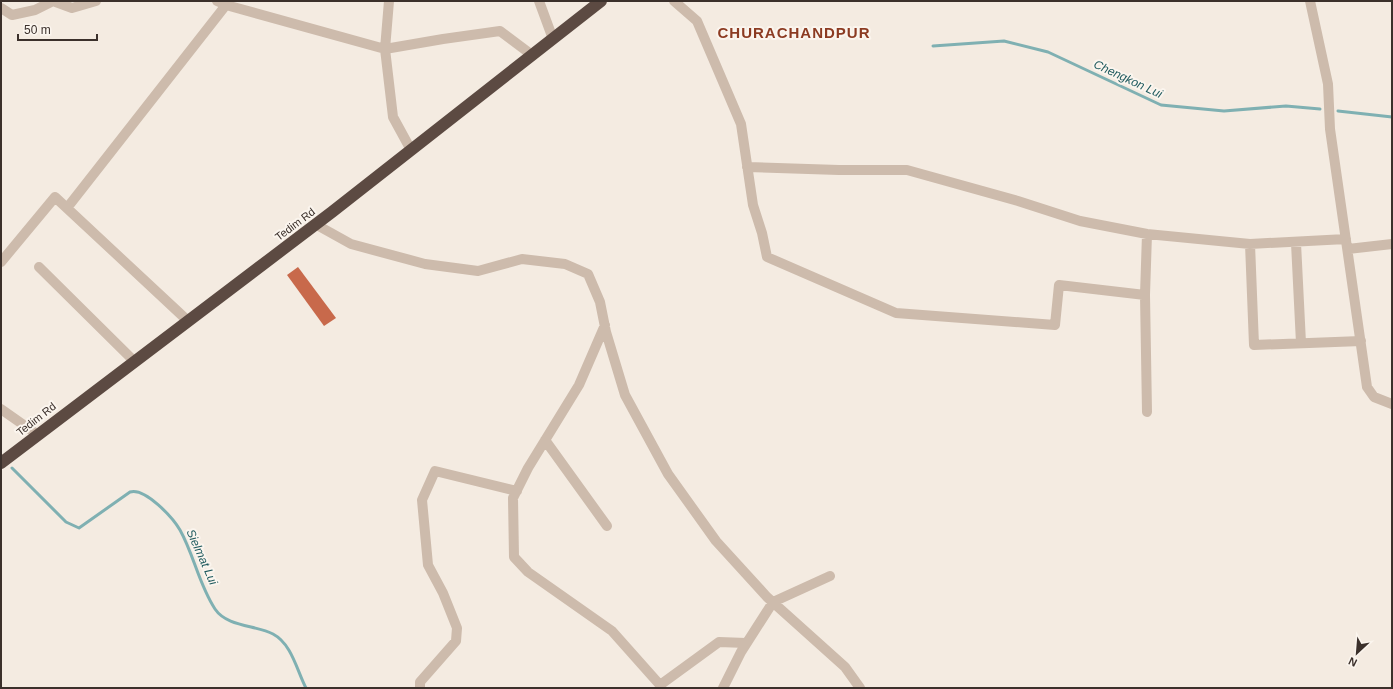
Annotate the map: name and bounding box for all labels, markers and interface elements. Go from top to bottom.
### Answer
scale bar [18,16,97,42]
text: 50 m [24,23,51,37]
district label: CHURACHANDPUR [718,24,871,41]
water label: Chengkon Lui [1091,57,1165,101]
street label: Tedim Rd [273,205,317,243]
street label: Tedim Rd [14,400,58,438]
water label: Sielmat Lui [184,527,221,587]
north arrow [1337,633,1377,673]
text: N [1346,655,1359,669]

